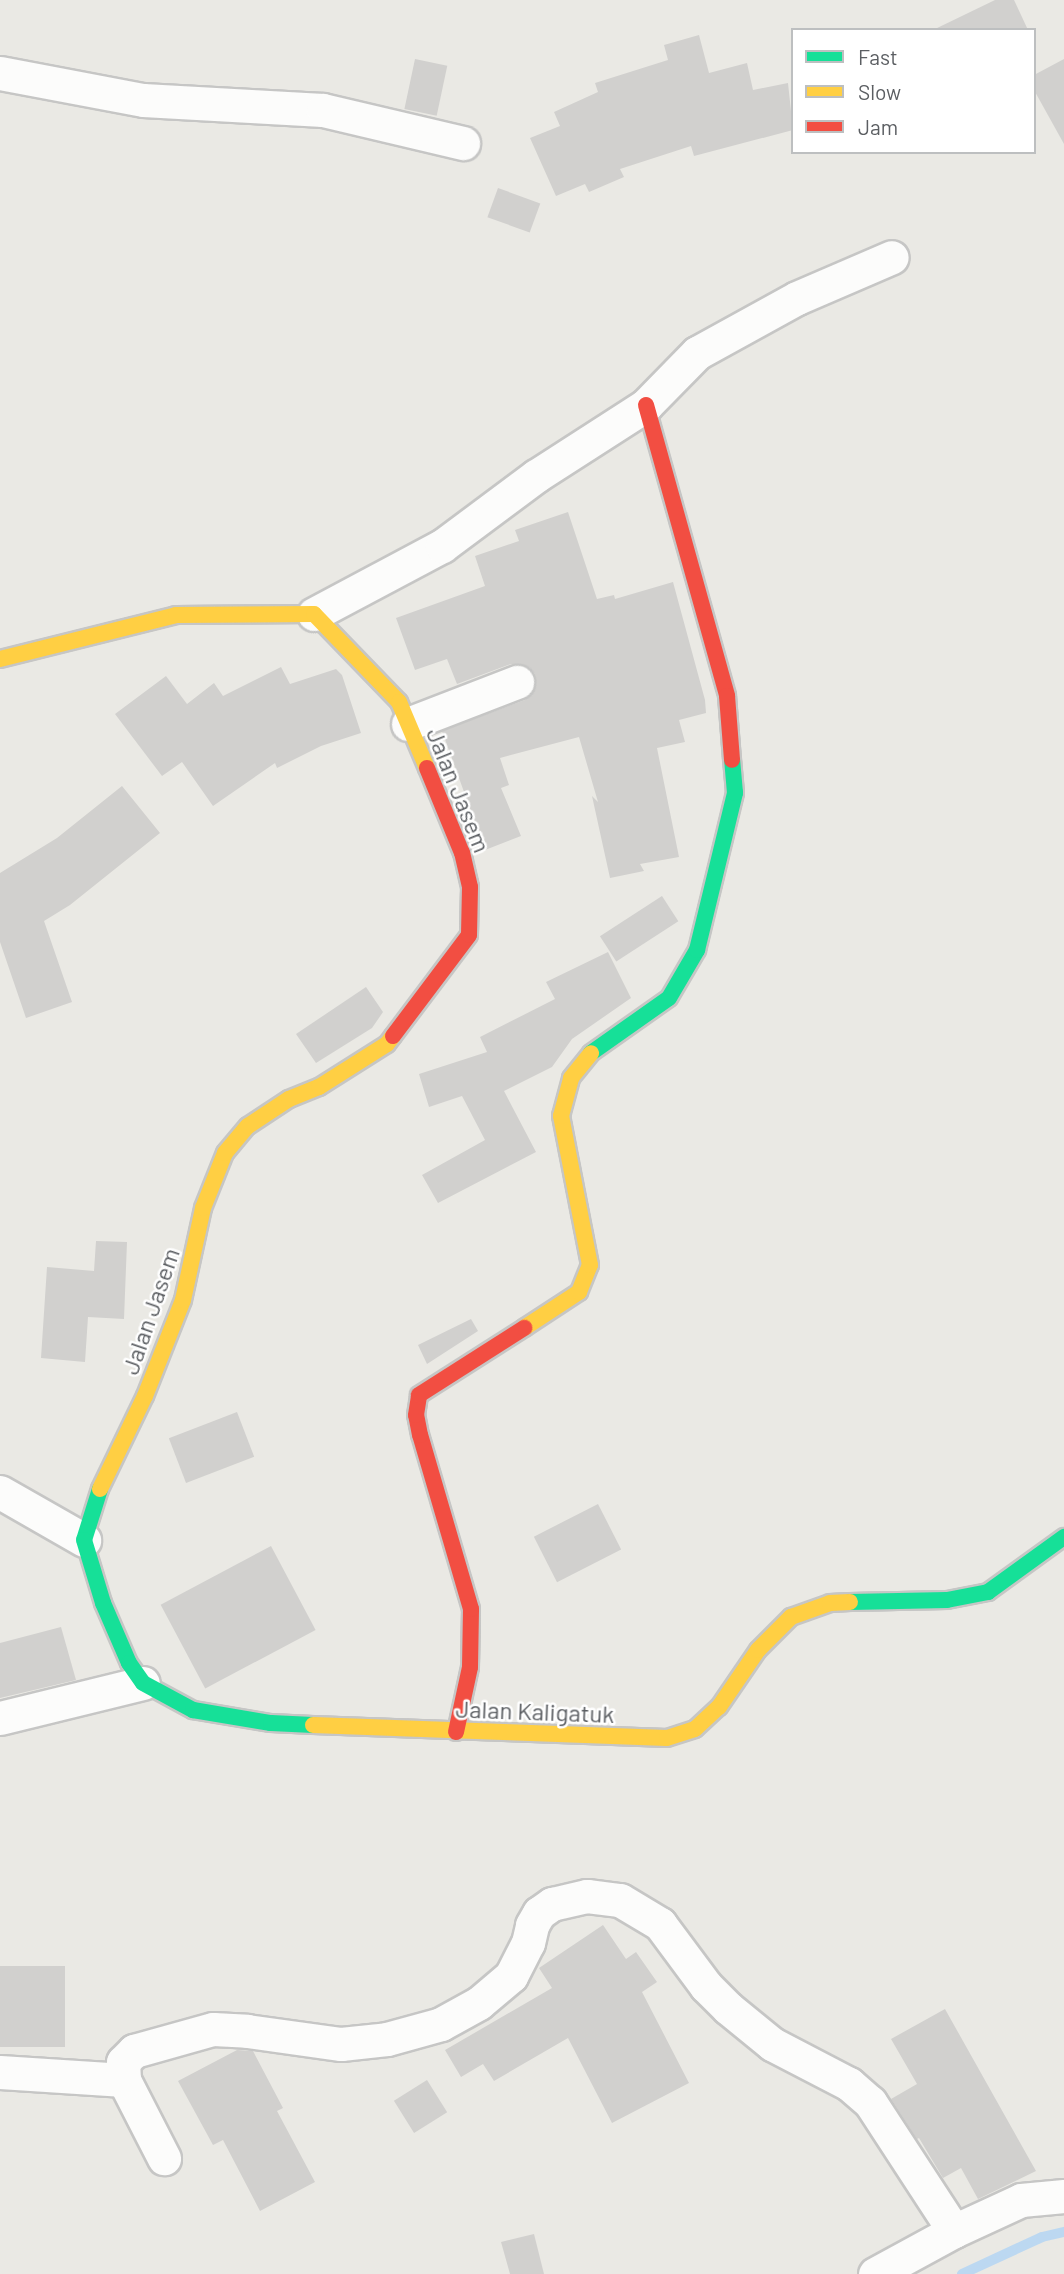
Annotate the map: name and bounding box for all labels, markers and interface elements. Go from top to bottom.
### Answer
legend [791,28,1036,154]
text: Fast [858,44,898,69]
text: Slow [858,79,901,104]
text: Jam [858,114,898,139]
street label: Jalan Jasem [421,723,497,857]
street label: Jalan Jasem [115,1244,185,1378]
street label: Jalan Kaligatuk [455,1694,615,1728]

